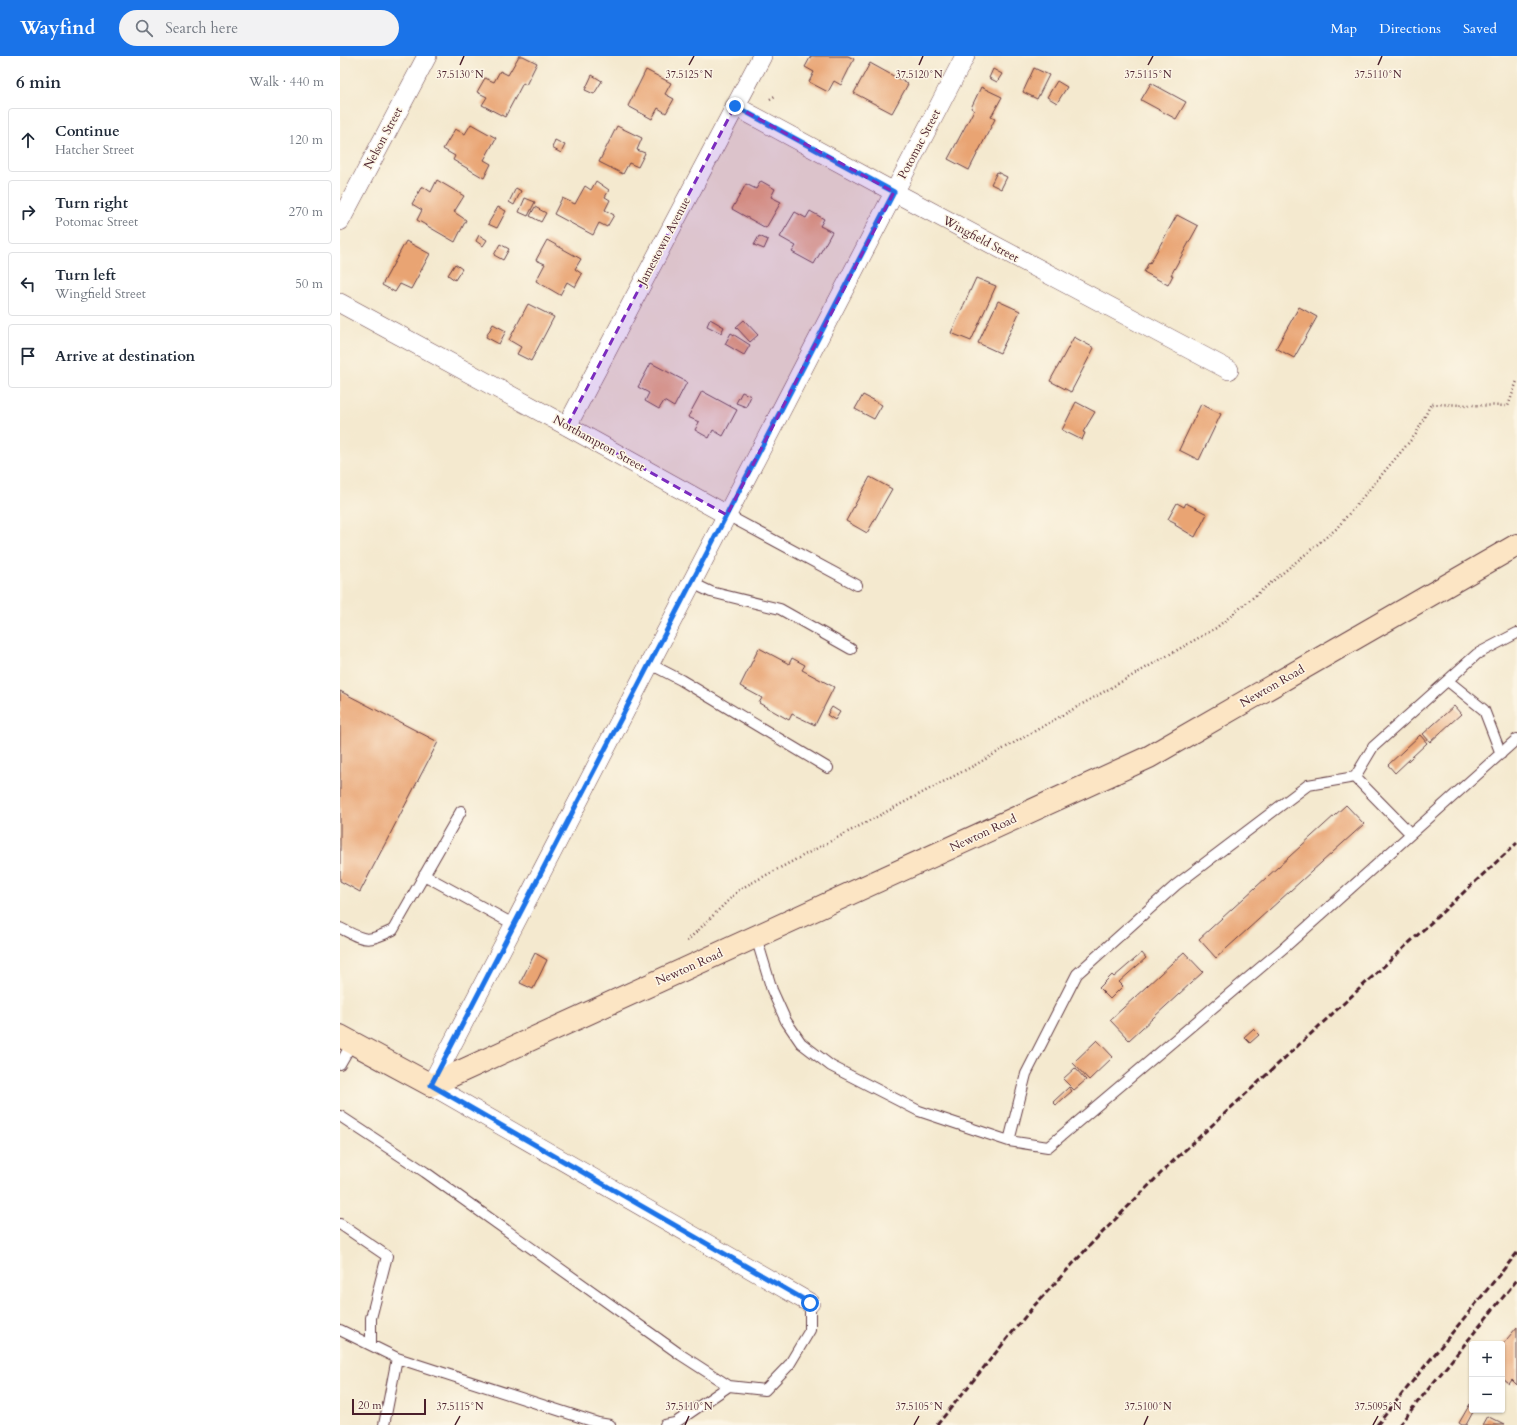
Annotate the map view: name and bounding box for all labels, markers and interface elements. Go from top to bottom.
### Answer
search box [119,10,399,46]
text: Wayfind [20,15,95,41]
icon: search [133,17,155,39]
text: Search here [165,18,238,38]
text: Map [1331,19,1357,38]
text: Directions [1379,19,1441,38]
text: Saved [1463,19,1497,38]
text: 37.5130°N [437,68,484,82]
text: 37.5125°N [666,68,713,82]
text: 37.5120°N [896,68,943,82]
text: 37.5115°N [1125,68,1172,82]
text: 37.5110°N [1355,68,1402,82]
text: 6 min [16,71,61,94]
text: Walk · 440 m [249,73,324,91]
route end [726,97,744,115]
street label: Nelson Street [360,104,406,172]
street label: Potomac Street [894,106,944,182]
text: Continue [55,121,120,141]
icon: ahead [17,129,39,151]
text: 120 m [289,131,323,149]
text: Hatcher Street [55,141,134,159]
text: Turn right [55,193,128,213]
street label: Jamestown Avenue [633,194,694,290]
icon: right [17,201,39,223]
text: 270 m [289,203,323,221]
street label: Wingfield Street [939,212,1022,266]
text: Potomac Street [55,213,138,231]
text: Turn left [55,265,116,285]
icon: left [17,273,39,295]
text: 50 m [295,275,323,293]
text: Wingfield Street [55,285,146,303]
icon: arrive [17,345,39,367]
text: Arrive at destination [55,346,195,366]
street label: Northampton Street [550,411,648,475]
street label: Newton Road [1237,661,1308,711]
street label: Newton Road [947,810,1020,855]
street label: Newton Road [653,945,726,989]
route start [801,1294,819,1312]
map controls [1469,1341,1505,1413]
button: + [1469,1341,1505,1377]
button: − [1469,1377,1505,1413]
scale bar [352,1397,426,1416]
text: 20 m [358,1398,382,1413]
text: 37.5115°N [437,1400,484,1414]
text: 37.5110°N [666,1400,713,1414]
text: 37.5105°N [896,1400,943,1414]
text: 37.5100°N [1125,1400,1172,1414]
text: 37.5095°N [1355,1400,1402,1414]

